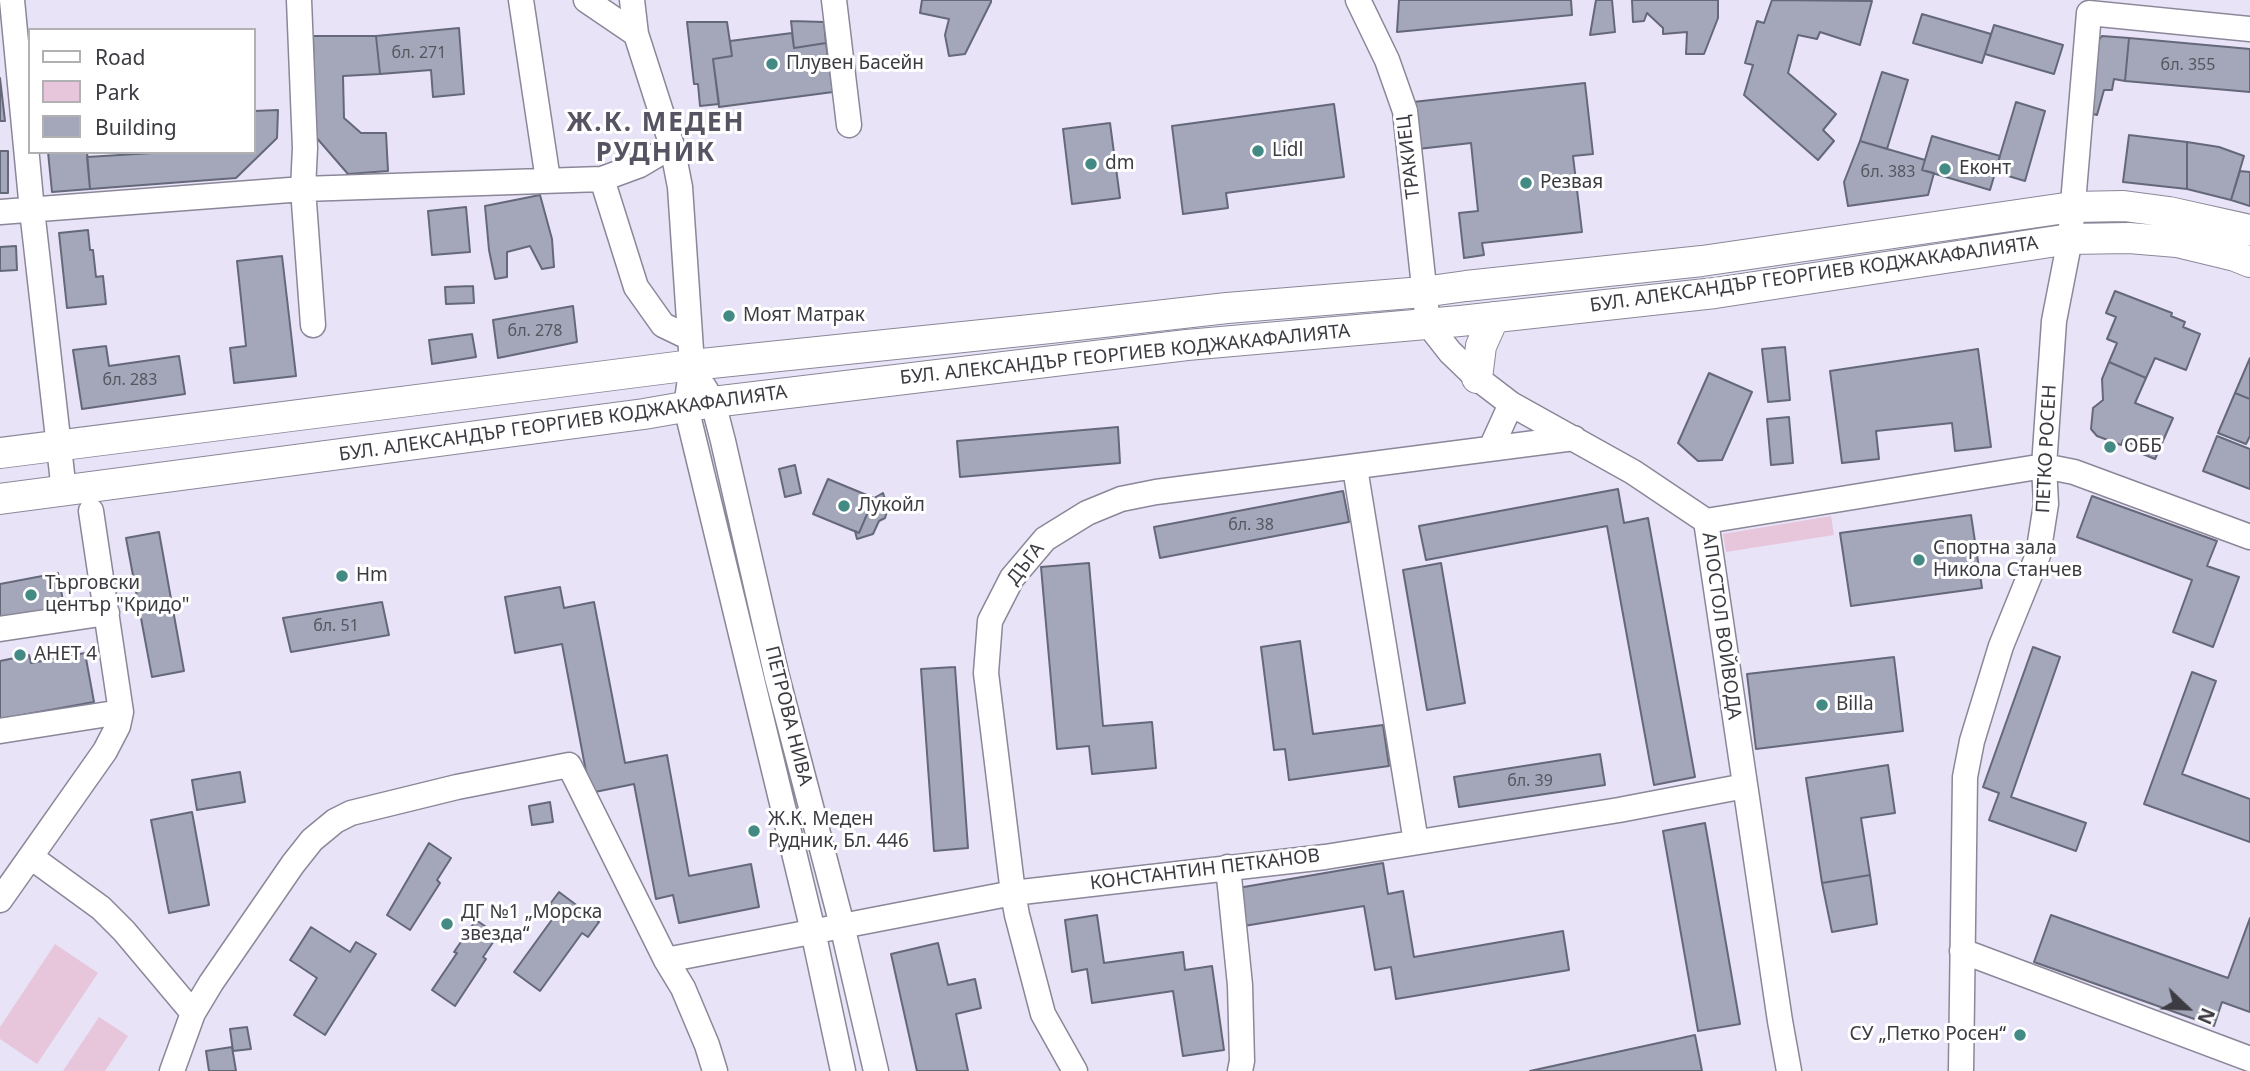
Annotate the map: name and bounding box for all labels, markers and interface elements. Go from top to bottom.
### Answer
legend [28,28,256,154]
text: Road [95,43,145,71]
house number: бл. 271 [392,43,446,63]
place label: Плувен Басейн [786,53,924,75]
house number: бл. 355 [2161,55,2215,75]
marker: Плувен Басейн [764,56,780,72]
text: Park [95,78,139,106]
district label: Ж.К. МЕДЕН РУДНИК [568,108,744,170]
text: Building [95,113,177,141]
street label: ТРАКИЕЦ [1393,114,1425,200]
place label: Lidl [1272,140,1303,162]
marker: Lidl [1250,143,1266,159]
place label: dm [1105,153,1134,175]
marker: dm [1083,156,1099,172]
place label: Еконт [1959,158,2011,180]
marker: Еконт [1937,161,1953,177]
house number: бл. 383 [1861,162,1915,182]
place label: Резвая [1540,172,1603,194]
marker: Резвая [1518,175,1534,191]
street label: БУЛ. АЛЕКСАНДЪР ГЕОРГИЕВ КОДЖАКАФАЛИЯТА [1588,232,2040,318]
place label: Моят Матрак [743,305,865,327]
marker: Моят Матрак [721,308,737,324]
street label: БУЛ. АЛЕКСАНДЪР ГЕОРГИЕВ КОДЖАКАФАЛИЯТА [899,320,1351,390]
house number: бл. 278 [508,321,562,341]
house number: бл. 283 [103,370,157,390]
street label: БУЛ. АЛЕКСАНДЪР ГЕОРГИЕВ КОДЖАКАФАЛИЯТА [337,381,789,467]
street label: ПЕТКО РОСЕН [2032,384,2062,514]
place label: ОББ [2124,436,2162,458]
marker: ОББ [2102,439,2118,455]
place label: Лукойл [858,495,925,517]
marker: Лукойл [836,498,852,514]
house number: бл. 38 [1228,515,1274,535]
street label: АПОСТОЛ ВОЙВОДА [1697,531,1745,721]
street label: ДЪГА [1002,538,1050,590]
place label: Спортна зала Никола Станчев [1933,538,2082,582]
marker: Спортна зала Никола Станчев [1911,552,1927,568]
place label: Hm [356,565,388,587]
marker: Hm [334,568,350,584]
place label: Търговски център "Кридо" [45,573,189,617]
marker: Търговски център "Кридо" [23,587,39,603]
house number: бл. 51 [313,616,359,636]
place label: АНЕТ 4 [34,644,97,666]
street label: ПЕТРОВА НИВА [760,644,816,788]
marker: АНЕТ 4 [12,647,28,663]
place label: Billa [1836,694,1874,716]
marker: Billa [1814,697,1830,713]
house number: бл. 39 [1507,771,1553,791]
place label: Ж.К. Меден Рудник, Бл. 446 [768,809,909,853]
marker: Ж.К. Меден Рудник, Бл. 446 [746,823,762,839]
street label: КОНСТАНТИН ПЕТКАНОВ [1089,845,1321,895]
place label: ДГ №1 „Морска звезда“ [461,902,602,946]
marker: ДГ №1 „Морска звезда“ [439,916,455,932]
north arrow [2152,973,2222,1043]
text: N [2191,1004,2221,1028]
place label: СУ „Петко Росен“ [1850,1024,2006,1046]
marker: СУ „Петко Росен“ [2012,1027,2028,1043]

